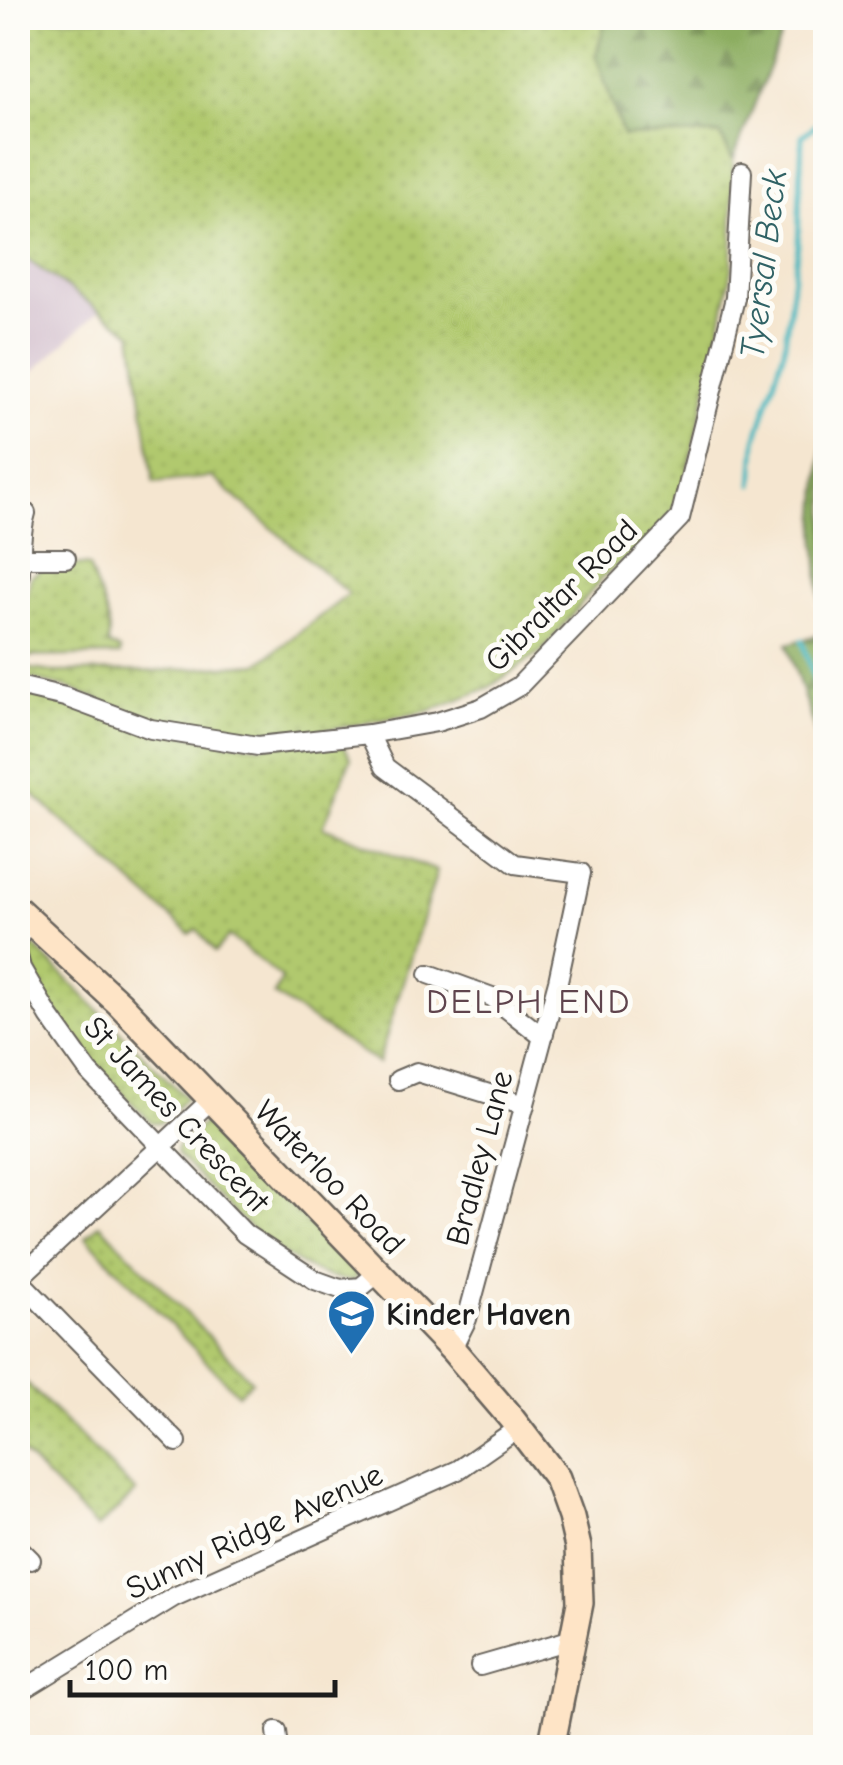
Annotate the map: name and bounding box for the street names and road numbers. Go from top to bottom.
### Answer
street label: Gibraltar Road [478,512,645,679]
street label: St James Crescent [76,1009,278,1221]
street label: Bradley Lane [438,1067,521,1249]
street label: Waterloo Road [247,1093,412,1262]
street label: Sunny Ridge Avenue [120,1456,388,1607]

